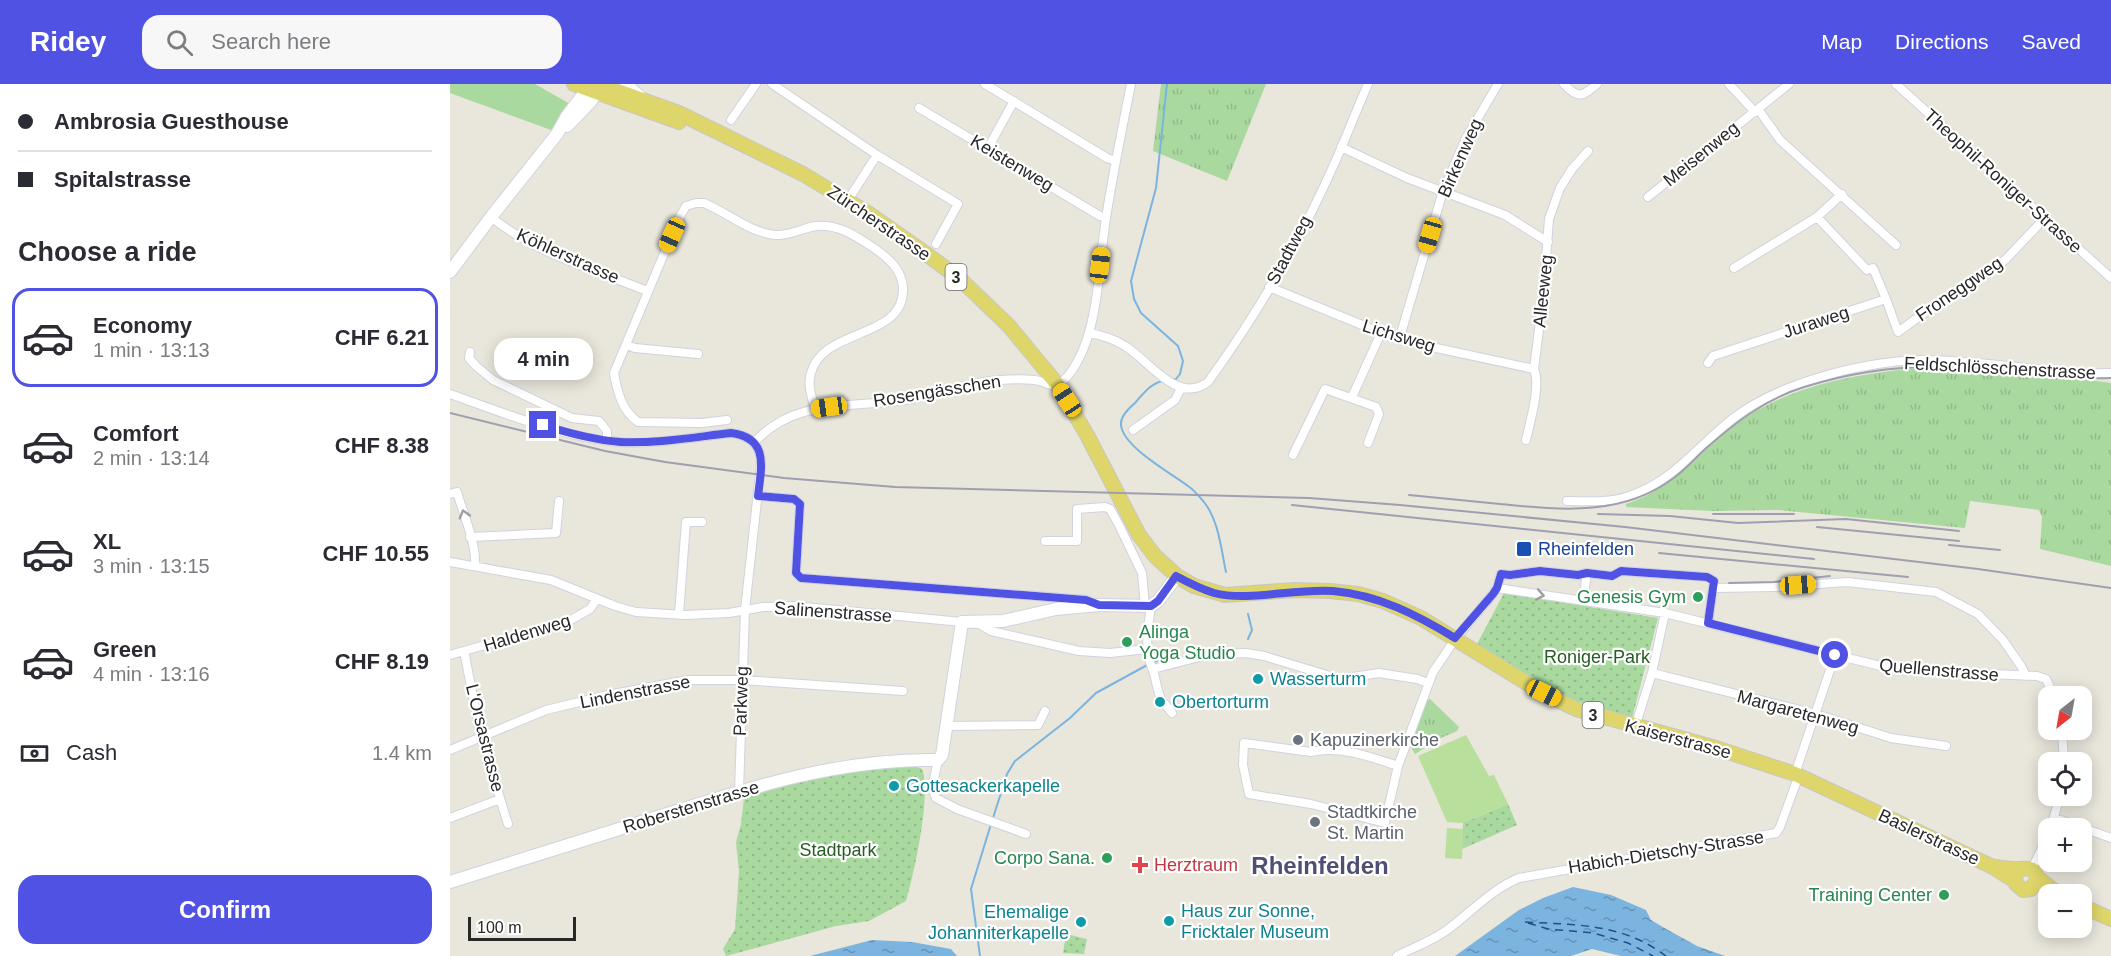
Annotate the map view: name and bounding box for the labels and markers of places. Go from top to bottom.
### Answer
place label: Rheinfelden [1538,539,1634,559]
marker: Rheinfelden [1515,540,1533,558]
place label: Genesis Gym [1577,587,1686,607]
marker: Genesis Gym [1691,590,1705,604]
place label: Alinga Yoga Studio [1139,622,1235,663]
marker: Alinga Yoga Studio [1120,635,1134,649]
place label: Wasserturm [1270,669,1366,689]
marker: Wasserturm [1251,672,1265,686]
place label: Obertorturm [1172,692,1269,712]
marker: Obertorturm [1153,695,1167,709]
place label: Kapuzinerkirche [1310,730,1439,750]
marker: Kapuzinerkirche [1291,733,1305,747]
place label: Gottesackerkapelle [906,776,1060,796]
marker: Gottesackerkapelle [887,779,901,793]
place label: Stadtkirche St. Martin [1327,802,1417,843]
marker: Stadtkirche St. Martin [1308,815,1322,829]
place label: Corpo Sana. [994,848,1095,868]
marker: Corpo Sana. [1100,851,1114,865]
place label: Herztraum [1154,855,1238,875]
marker: Herztraum [1131,856,1149,874]
place label: Training Center [1809,885,1932,905]
marker: Training Center [1937,888,1951,902]
place label: Haus zur Sonne, Fricktaler Museum [1181,901,1329,942]
place label: Ehemalige Johanniterkapelle [928,902,1069,943]
marker: Haus zur Sonne, Fricktaler Museum [1162,914,1176,928]
marker: Ehemalige Johanniterkapelle [1074,915,1088,929]

